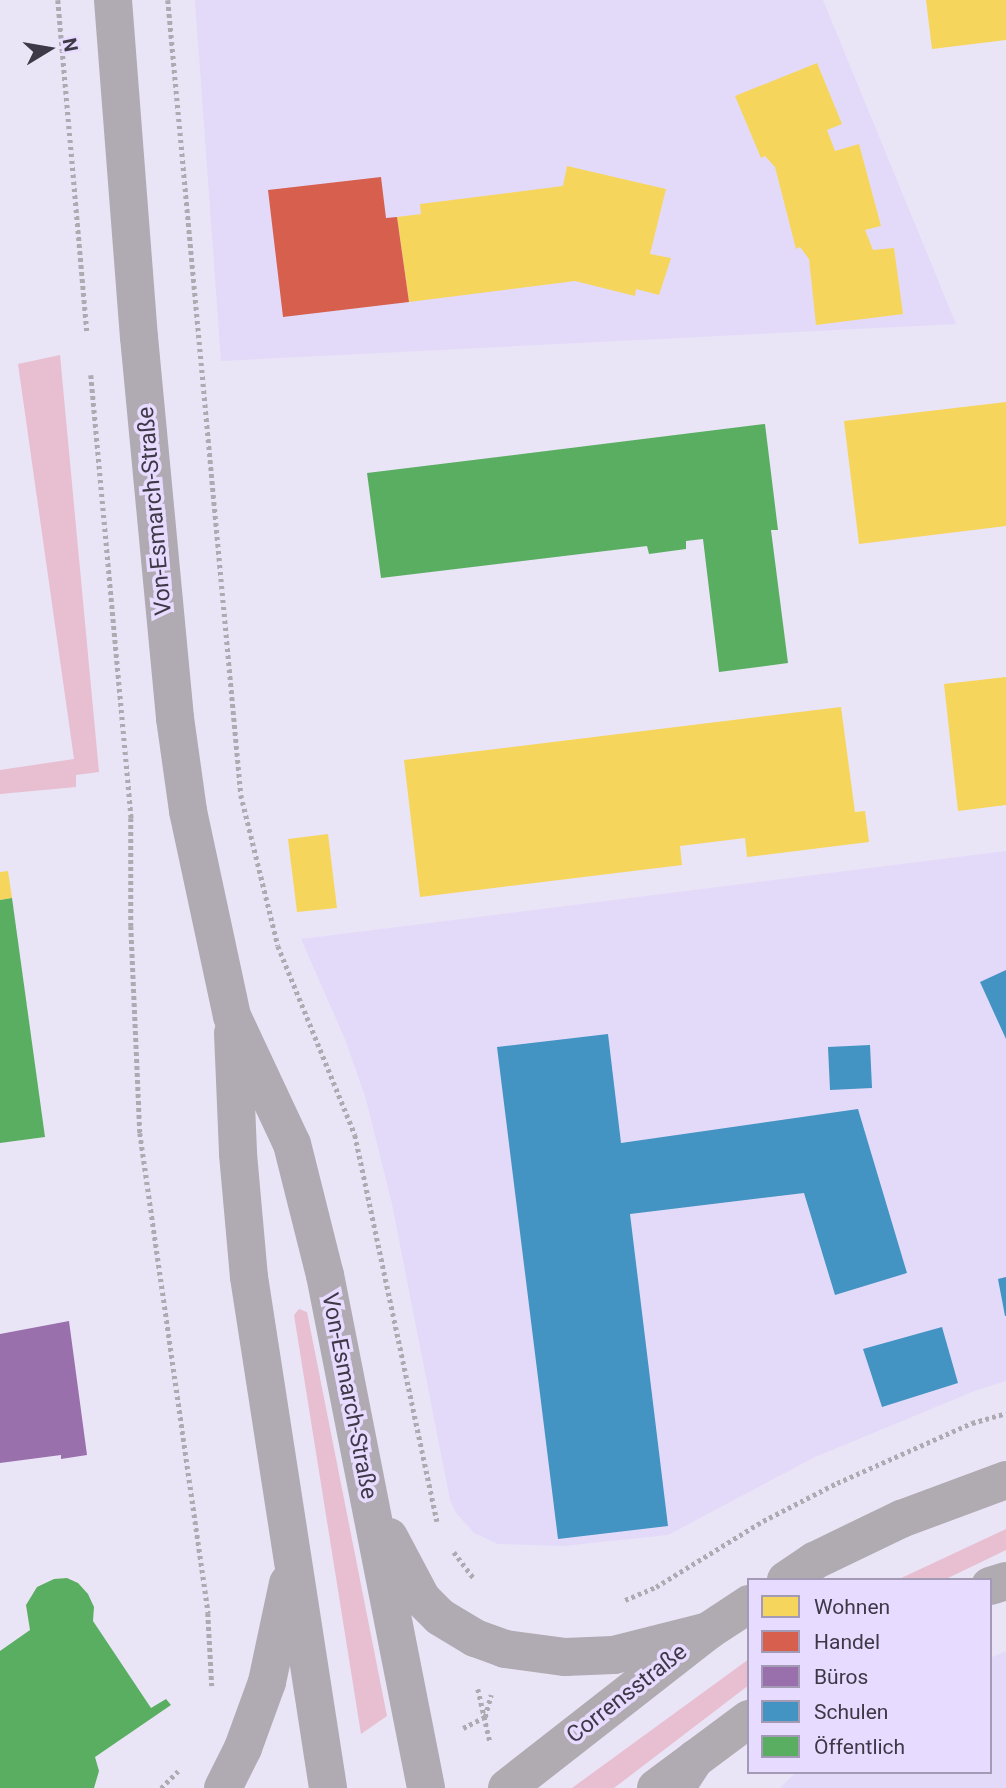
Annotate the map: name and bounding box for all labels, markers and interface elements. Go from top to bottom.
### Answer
north arrow [14,14,84,84]
text: N [58,36,83,54]
street label: Von-Esmarch-Straße [132,405,178,617]
street label: Von-Esmarch-Straße [315,1291,383,1501]
legend [747,1578,992,1774]
text: Wohnen [814,1595,890,1619]
text: Handel [814,1630,880,1654]
street label: Corrensstraße [561,1638,693,1750]
text: Büros [814,1665,868,1689]
text: Schulen [814,1700,888,1724]
text: Öffentlich [814,1735,905,1759]

